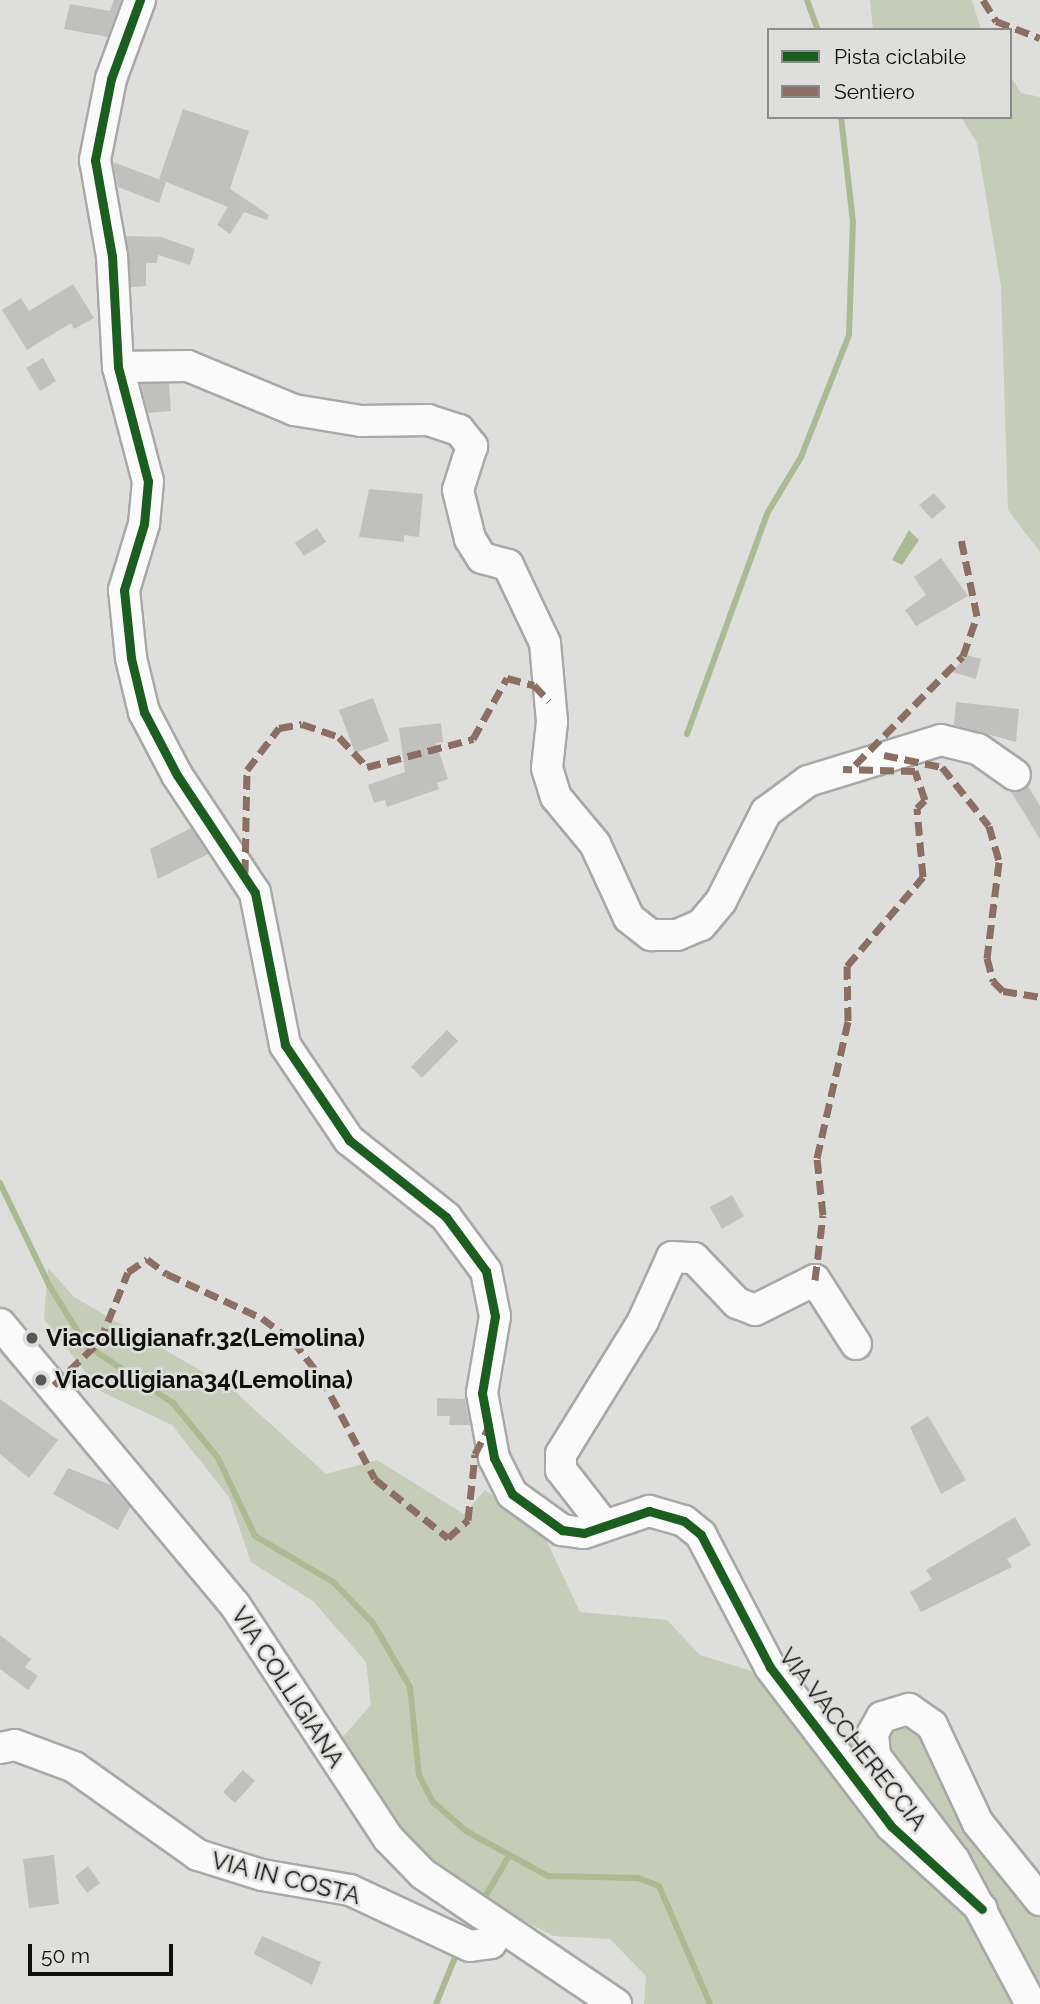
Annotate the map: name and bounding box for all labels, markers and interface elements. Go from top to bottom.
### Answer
legend [767,28,1012,119]
text: Pista ciclabile [834,44,966,69]
text: Sentiero [834,79,915,104]
place label: Viacolligianafr.32(Lemolina) [46,1324,365,1352]
marker: Viacolligianafr.32(Lemolina) [24,1330,40,1346]
place label: Viacolligiana34(Lemolina) [55,1366,353,1394]
marker: Viacolligiana34(Lemolina) [33,1372,49,1388]
street label: VIA COLLIGIANA [225,1601,351,1773]
street label: VIA VACCHERECCIA [772,1641,934,1837]
street label: VIA IN COSTA [208,1845,364,1911]
scale bar [32,1930,177,1974]
text: 50 m [41,1943,90,1968]

